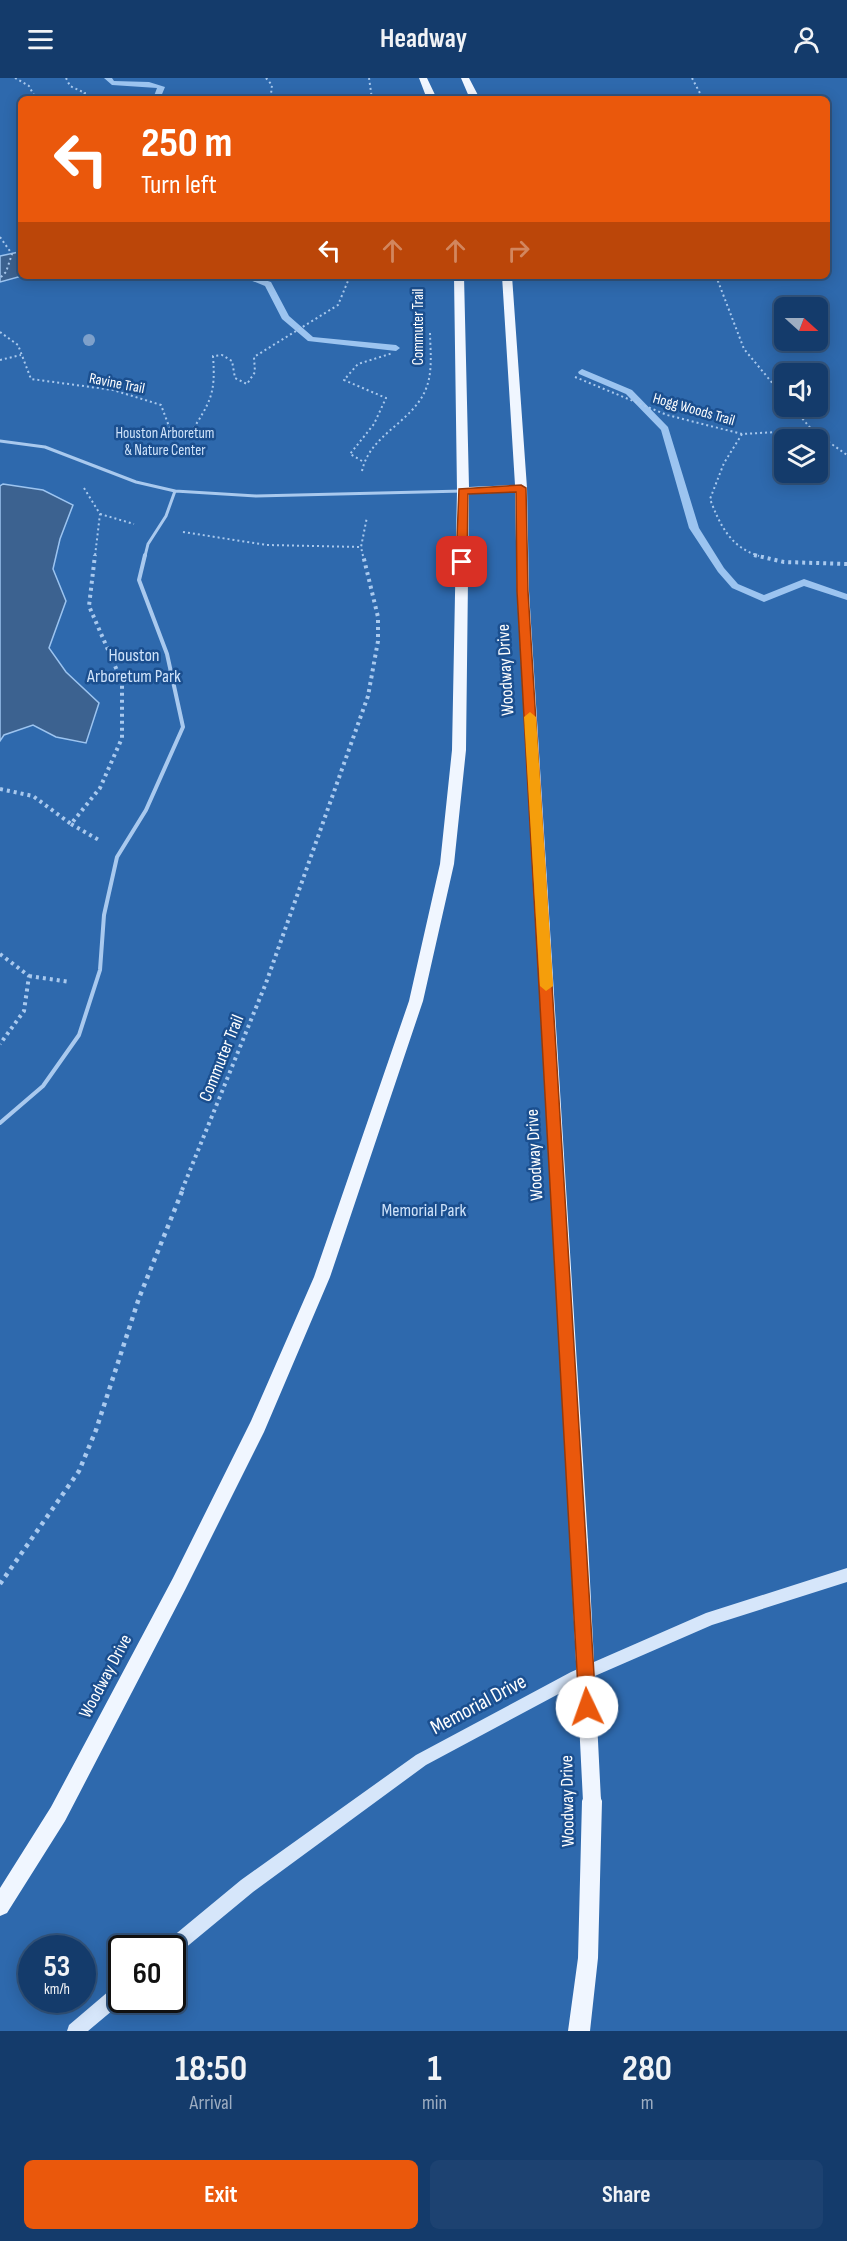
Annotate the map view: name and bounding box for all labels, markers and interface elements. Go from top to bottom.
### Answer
icon: menu [24,23,57,56]
text: Headway [380,23,467,55]
icon: person [790,23,823,56]
text: 250 m [141,118,232,169]
icon: left [42,120,120,198]
text: Turn left [141,169,217,201]
icon: left [313,234,346,267]
icon: ahead [376,234,409,267]
icon: ahead [439,234,472,267]
icon: right [502,234,535,267]
street label: Commuter Trail [409,289,428,365]
north arrow [774,297,828,351]
map controls [774,297,828,483]
button: sound [774,363,828,417]
street label: Ravine Trail [87,369,146,398]
street label: Hogg Woods Trail [651,389,737,430]
park label: Houston Arboretum & Nature Center [116,424,214,460]
button: layers [774,429,828,483]
pin [436,536,487,587]
icon: arrive [445,545,478,578]
street label: Woodway Drive [493,624,518,716]
park label: Houston Arboretum Park [86,645,181,687]
street label: Commuter Trail [195,1012,248,1105]
street label: Woodway Drive [522,1109,547,1201]
park label: Memorial Park [382,1200,467,1221]
street label: Woodway Drive [75,1631,136,1722]
street label: Memorial Drive [426,1669,530,1740]
position arrow [555,1675,619,1739]
street label: Woodway Drive [556,1755,579,1847]
speed limit sign: 60 [108,1935,186,2013]
text: 53 [44,1949,70,1985]
text: km/h [44,1980,70,1999]
text: 18:50 [175,2048,247,2091]
text: 1 [428,2048,442,2091]
text: 280 [622,2048,672,2091]
text: Arrival [190,2091,233,2115]
text: min [422,2091,447,2115]
text: m [641,2091,653,2115]
button: Exit [24,2160,418,2229]
button: Share [430,2160,823,2229]

